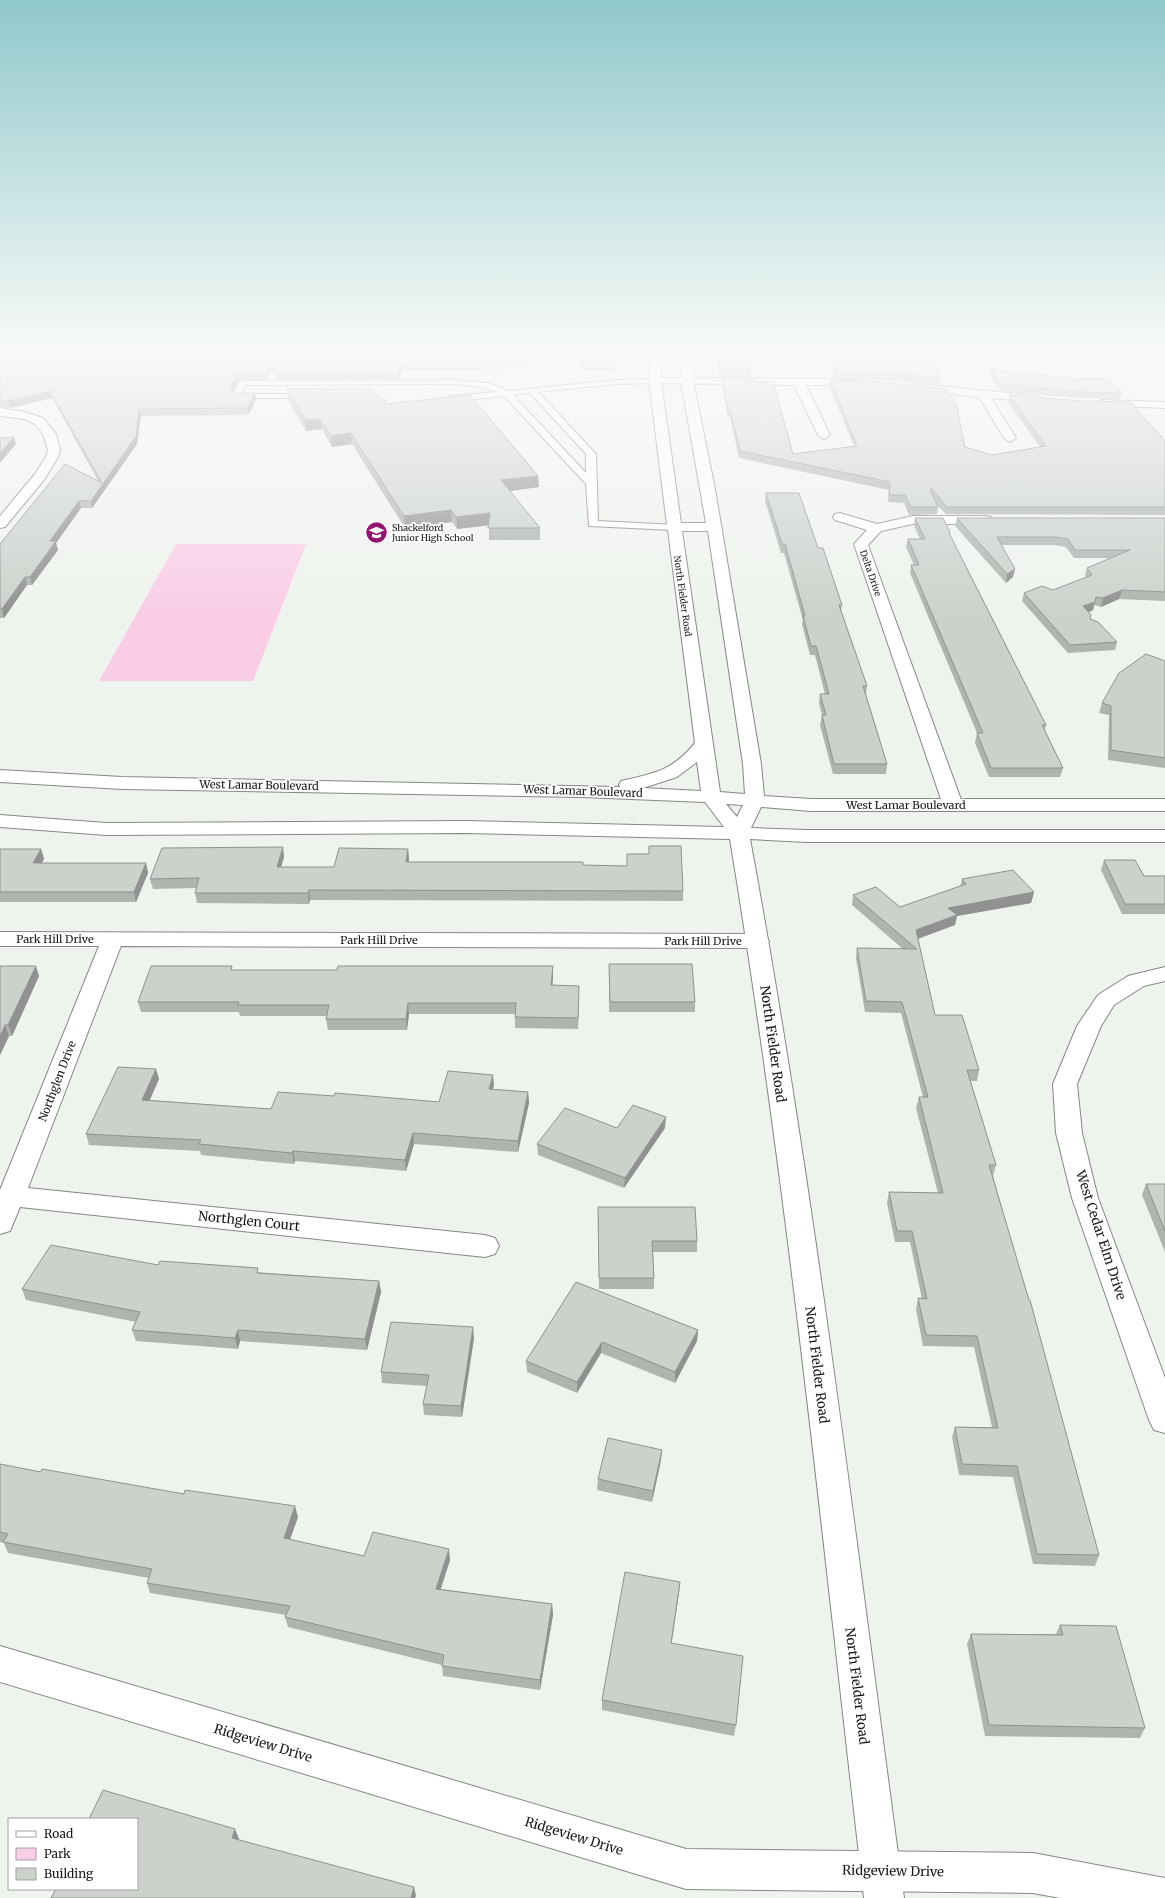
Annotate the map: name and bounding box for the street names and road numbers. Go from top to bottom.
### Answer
street label: Delta Drive [858,548,884,598]
street label: North Fielder Road [672,555,694,638]
street label: West Lamar Boulevard [198,777,319,793]
street label: West Lamar Boulevard [522,782,643,800]
street label: West Lamar Boulevard [845,798,966,812]
street label: Park Hill Drive [16,932,94,946]
street label: Park Hill Drive [340,933,418,947]
street label: Park Hill Drive [664,934,742,948]
street label: North Fielder Road [756,984,790,1104]
street label: Northglen Drive [35,1038,79,1123]
street label: West Cedar Elm Drive [1072,1167,1130,1302]
street label: Northglen Court [197,1207,301,1235]
street label: North Fielder Road [801,1305,833,1425]
street label: North Fielder Road [841,1626,873,1746]
street label: Ridgeview Drive [212,1720,314,1766]
street label: Ridgeview Drive [523,1813,625,1859]
street label: Ridgeview Drive [842,1862,944,1880]

